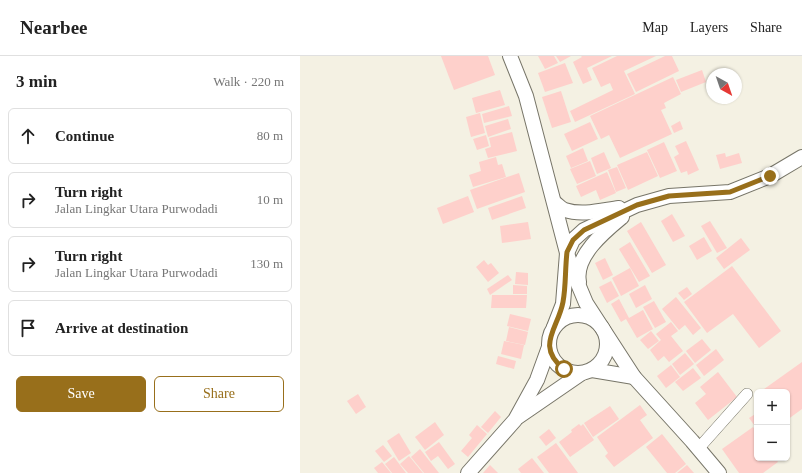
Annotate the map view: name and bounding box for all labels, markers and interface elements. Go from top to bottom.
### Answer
text: Nearbee [20,17,88,38]
text: Map [642,20,668,35]
text: Layers [690,20,728,35]
text: Share [750,20,782,35]
north arrow [706,68,742,104]
text: 3 min [16,72,57,91]
text: Walk · 220 m [213,74,284,89]
icon: ahead [17,125,39,147]
text: Continue [55,128,114,144]
text: 80 m [257,128,283,143]
route end [761,167,779,185]
text: Turn right [55,184,122,200]
icon: right [17,189,39,211]
text: 10 m [257,192,283,207]
text: Jalan Lingkar Utara Purwodadi [55,201,218,216]
text: Turn right [55,248,122,264]
icon: right [17,253,39,275]
text: 130 m [250,256,283,271]
text: Jalan Lingkar Utara Purwodadi [55,265,218,280]
icon: arrive [17,317,39,339]
text: Arrive at destination [55,320,188,336]
route start [555,360,573,378]
button: Save [16,376,146,412]
button: Share [154,376,284,412]
map controls [754,389,790,461]
button: + [754,389,790,425]
button: − [754,425,790,461]

